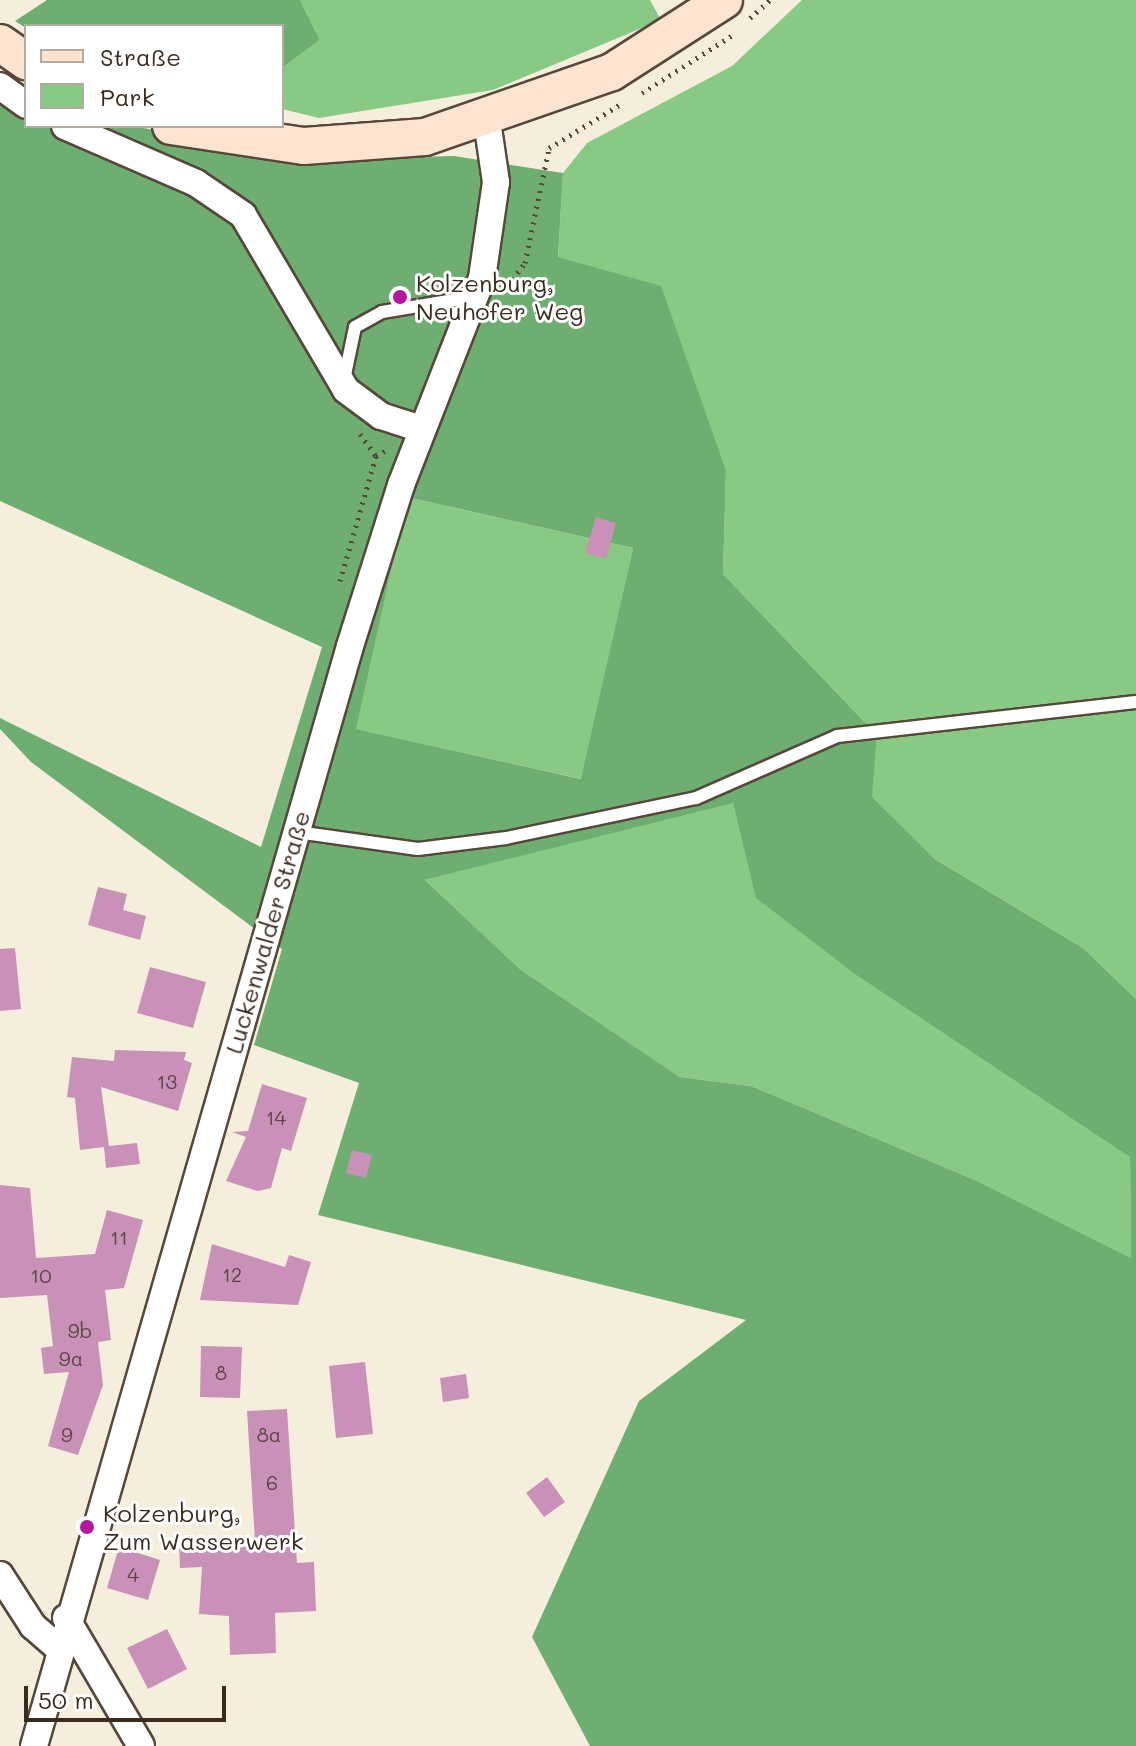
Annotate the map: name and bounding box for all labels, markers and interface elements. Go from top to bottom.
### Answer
legend [24,24,284,128]
text: Straße [100,41,181,72]
text: Park [100,81,154,112]
place label: Kolzenburg, Neuhofer Weg [416,269,583,325]
marker: Kolzenburg, Neuhofer Weg [391,288,409,306]
street label: Luckenwalder Straße [219,807,315,1057]
house number: 13 [157,1069,177,1093]
house number: 14 [266,1105,286,1129]
house number: 11 [110,1225,128,1249]
house number: 12 [222,1262,242,1286]
house number: 10 [30,1263,52,1287]
house number: 9b [68,1318,92,1342]
house number: 9a [59,1346,83,1370]
house number: 8 [215,1360,227,1384]
house number: 9 [61,1422,73,1446]
house number: 8a [257,1422,281,1446]
house number: 6 [266,1470,278,1494]
place label: Kolzenburg, Zum Wasserwerk [103,1499,304,1555]
marker: Kolzenburg, Zum Wasserwerk [78,1518,96,1536]
house number: 4 [127,1562,139,1586]
scale bar [28,1670,230,1720]
text: 50 m [38,1684,94,1715]

